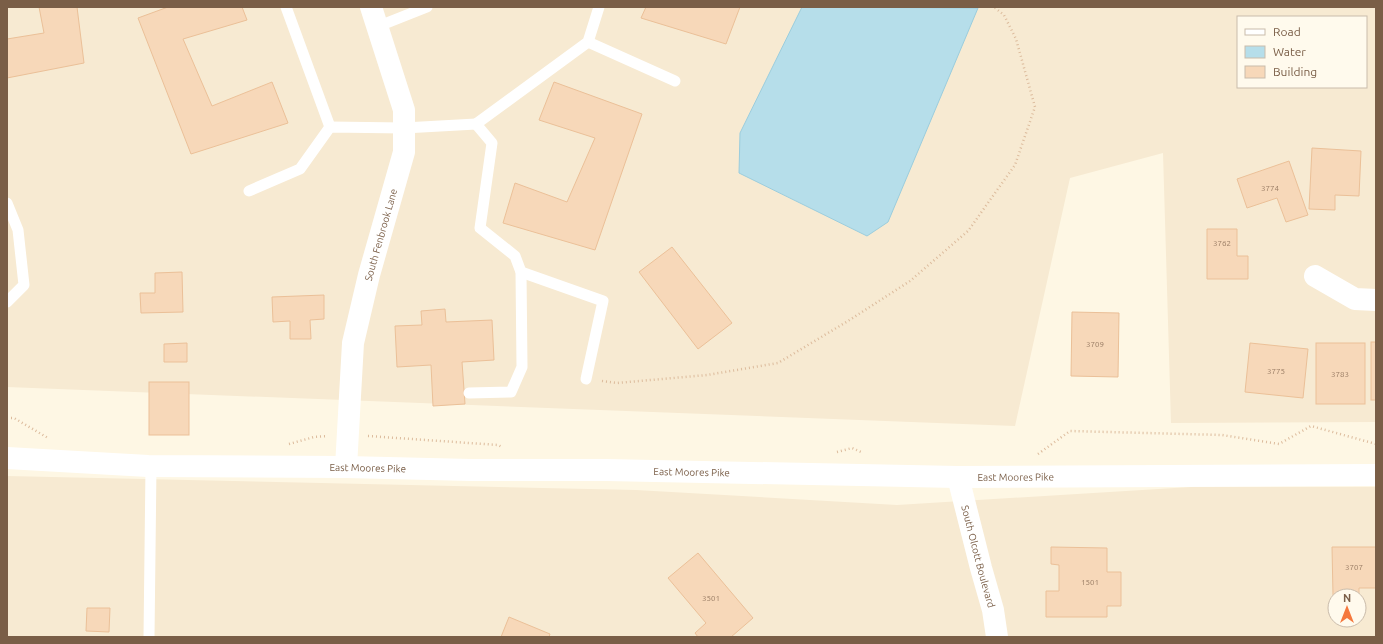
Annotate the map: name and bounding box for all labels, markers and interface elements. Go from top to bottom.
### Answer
legend [1237,16,1367,88]
text: Road [1273,25,1301,38]
text: Water [1273,45,1306,58]
text: Building [1273,65,1317,78]
house number: 3774 [1261,184,1280,193]
street label: South Fenbrook Lane [363,187,399,282]
house number: 3762 [1213,239,1231,248]
house number: 3709 [1086,340,1104,349]
house number: 3775 [1267,367,1285,376]
house number: 3783 [1331,370,1349,379]
street label: East Moores Pike [329,462,406,474]
street label: East Moores Pike [653,466,730,478]
street label: East Moores Pike [977,472,1054,483]
street label: South Olcott Boulevard [959,504,997,609]
house number: 3707 [1345,563,1363,572]
house number: 1501 [1081,578,1099,587]
north arrow [1327,588,1367,628]
text: N [1343,592,1351,604]
house number: 3501 [702,594,720,603]

